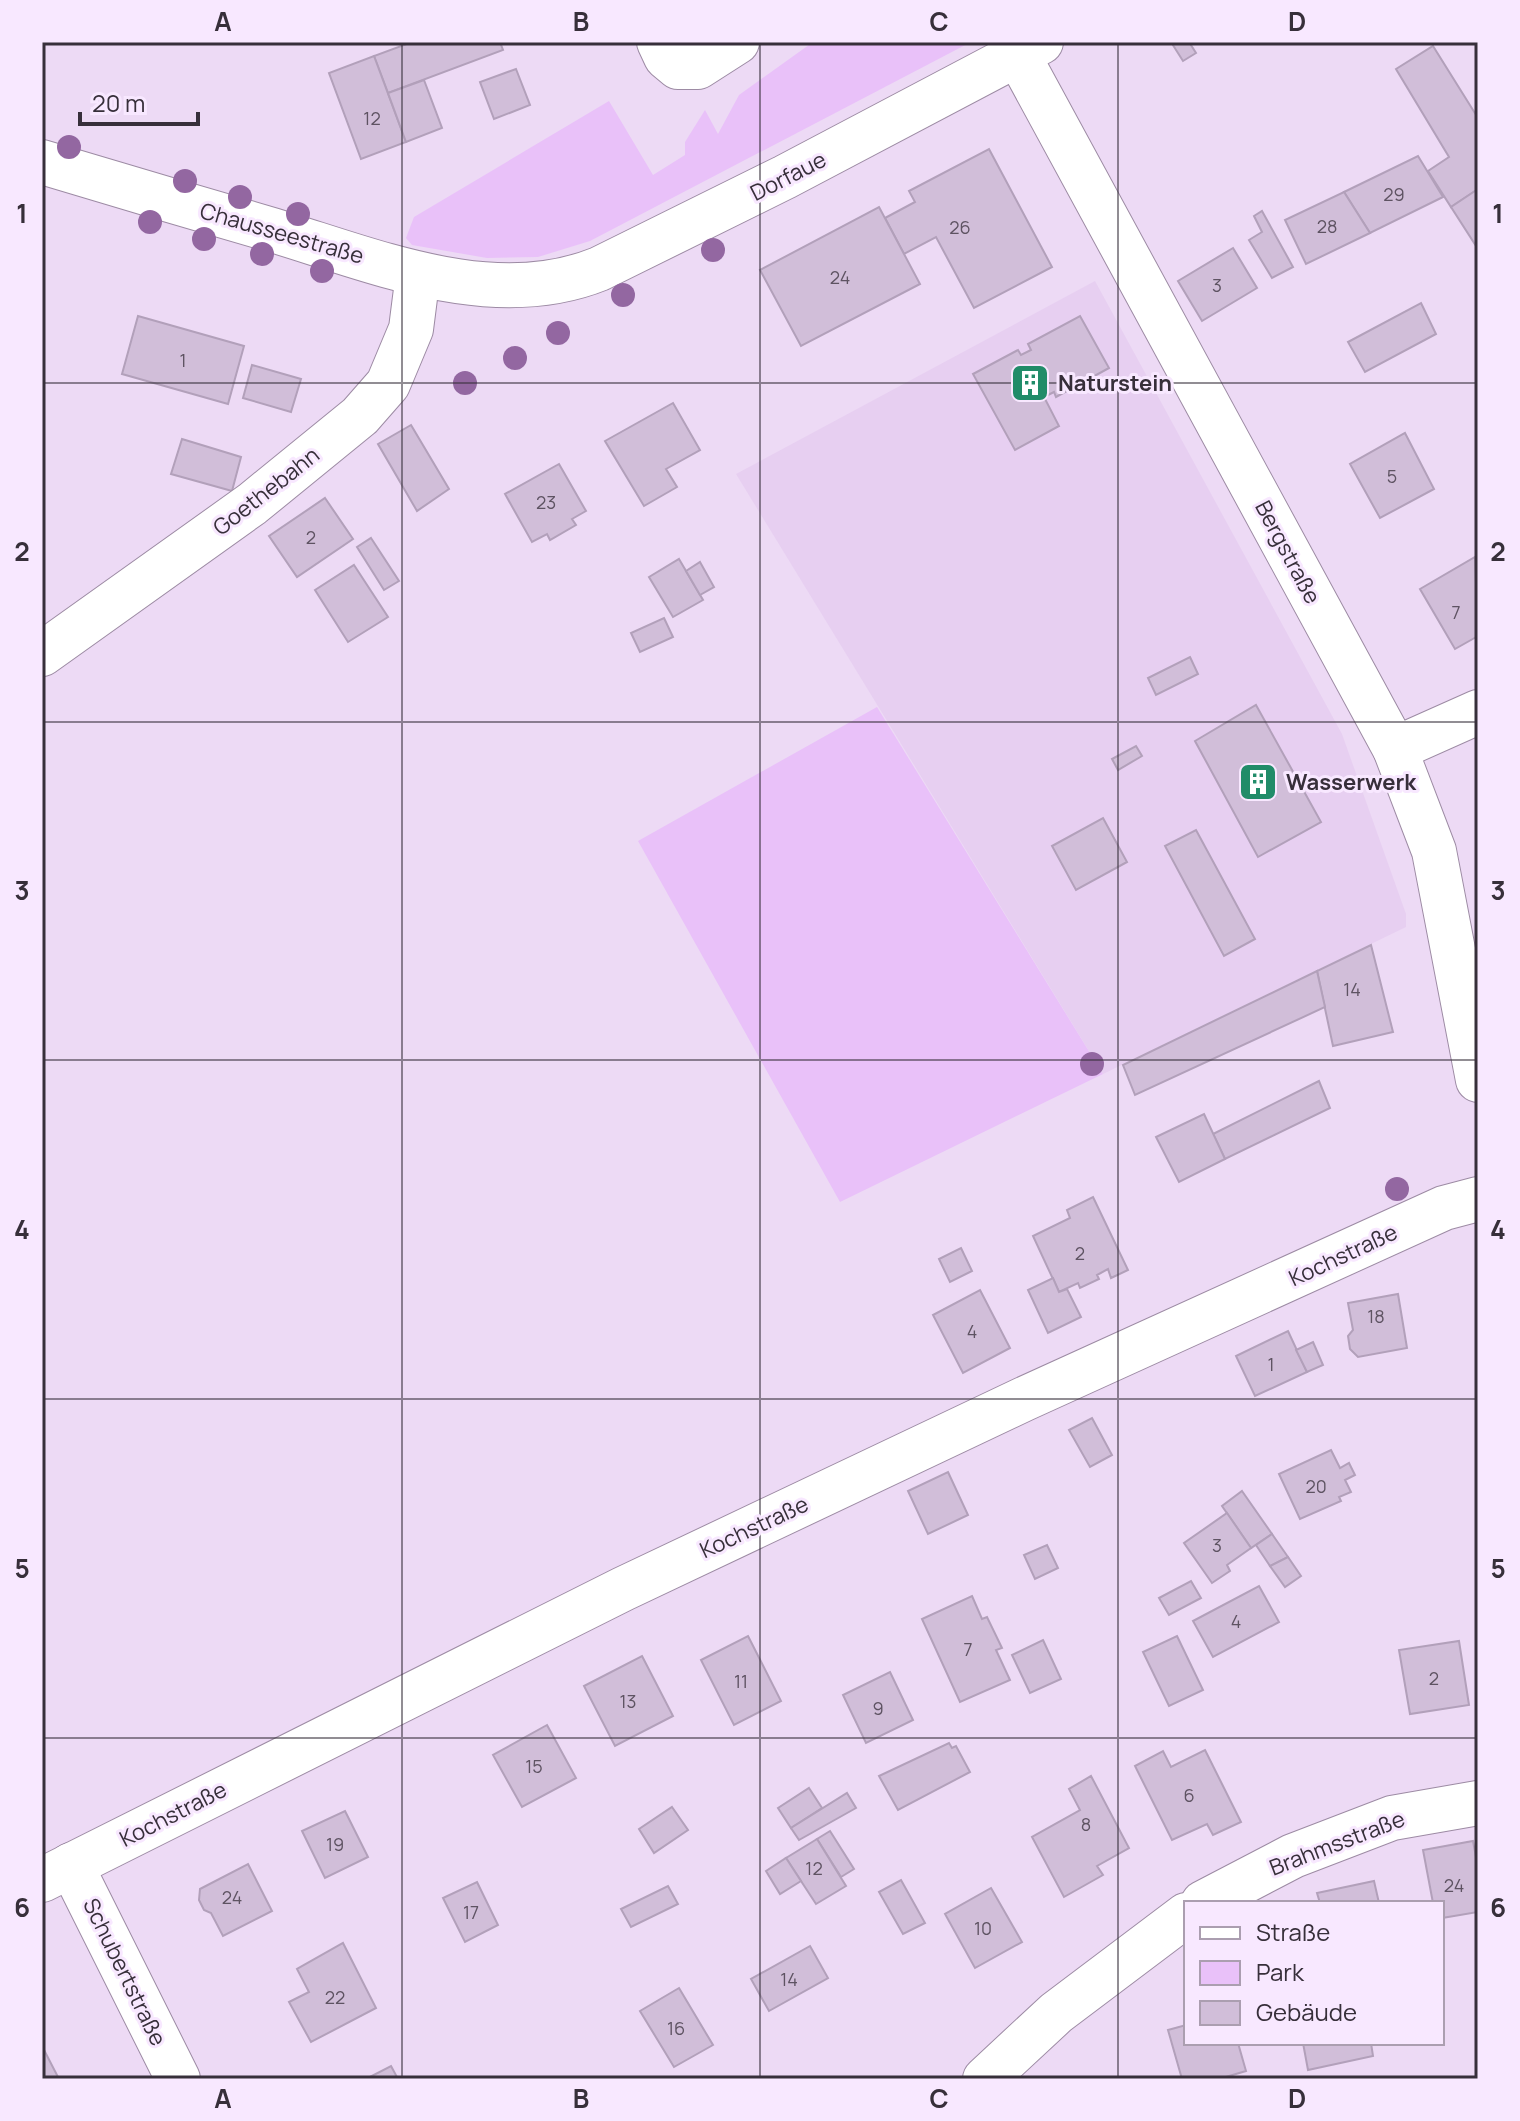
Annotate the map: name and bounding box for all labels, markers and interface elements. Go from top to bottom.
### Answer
text: A [214,3,232,39]
text: B [573,3,589,39]
text: C [929,3,949,39]
text: D [1288,3,1306,39]
scale bar [80,76,198,126]
text: 20 m [92,86,145,119]
house number: 12 [363,106,381,130]
street label: Dorfaue [745,144,831,208]
house number: 29 [1383,182,1405,206]
text: 1 [16,195,28,231]
street label: Chausseestraße [197,195,368,271]
text: 1 [1492,195,1504,231]
house number: 28 [1317,214,1337,238]
house number: 26 [949,215,971,239]
house number: 24 [830,265,850,289]
house number: 3 [1212,273,1222,297]
house number: 1 [179,348,187,372]
building icon: Naturstein [1009,362,1051,404]
place label: Naturstein [1058,368,1172,398]
street label: Goethebahn [207,440,325,542]
house number: 5 [1387,464,1397,488]
house number: 23 [536,490,556,514]
street label: Bergstraße [1248,495,1328,609]
house number: 2 [306,525,316,549]
text: 2 [14,533,30,569]
text: 2 [1490,533,1506,569]
house number: 7 [1451,600,1461,624]
building icon: Wasserwerk [1237,761,1279,803]
place label: Wasserwerk [1286,767,1417,797]
text: 3 [14,872,30,908]
text: 3 [1490,872,1506,908]
house number: 14 [1343,977,1361,1001]
text: 4 [14,1211,30,1247]
text: 4 [1490,1211,1506,1247]
street label: Kochstraße [1284,1217,1402,1293]
house number: 2 [1075,1241,1085,1265]
house number: 18 [1367,1304,1385,1328]
house number: 4 [967,1319,977,1343]
house number: 1 [1267,1352,1275,1376]
house number: 20 [1305,1474,1327,1498]
street label: Kochstraße [695,1489,813,1565]
house number: 3 [1212,1533,1222,1557]
text: 5 [14,1550,30,1586]
text: 5 [1490,1550,1506,1586]
house number: 4 [1231,1609,1241,1633]
house number: 7 [963,1637,973,1661]
house number: 2 [1429,1666,1439,1690]
house number: 11 [734,1669,748,1693]
house number: 13 [620,1689,636,1713]
house number: 9 [872,1696,884,1720]
house number: 15 [525,1754,543,1778]
street label: Kochstraße [114,1774,232,1854]
house number: 6 [1183,1783,1195,1807]
street label: Brahmsstraße [1265,1803,1409,1883]
house number: 8 [1081,1812,1091,1836]
house number: 19 [326,1832,344,1856]
house number: 12 [805,1856,823,1880]
house number: 24 [1444,1873,1464,1897]
house number: 24 [222,1885,242,1909]
text: 6 [14,1889,30,1925]
text: 6 [1490,1889,1506,1925]
street label: Schubertstraße [76,1893,174,2051]
house number: 17 [463,1900,479,1924]
legend [1184,1901,1444,2045]
text: Straße [1256,1915,1330,1948]
house number: 10 [974,1916,992,1940]
text: Park [1256,1955,1305,1988]
house number: 14 [780,1967,798,1991]
house number: 22 [325,1985,345,2009]
text: Gebäude [1256,1995,1357,2028]
house number: 16 [667,2016,685,2040]
text: A [214,2080,232,2116]
text: B [573,2080,589,2116]
text: C [929,2080,949,2116]
text: D [1288,2080,1306,2116]

